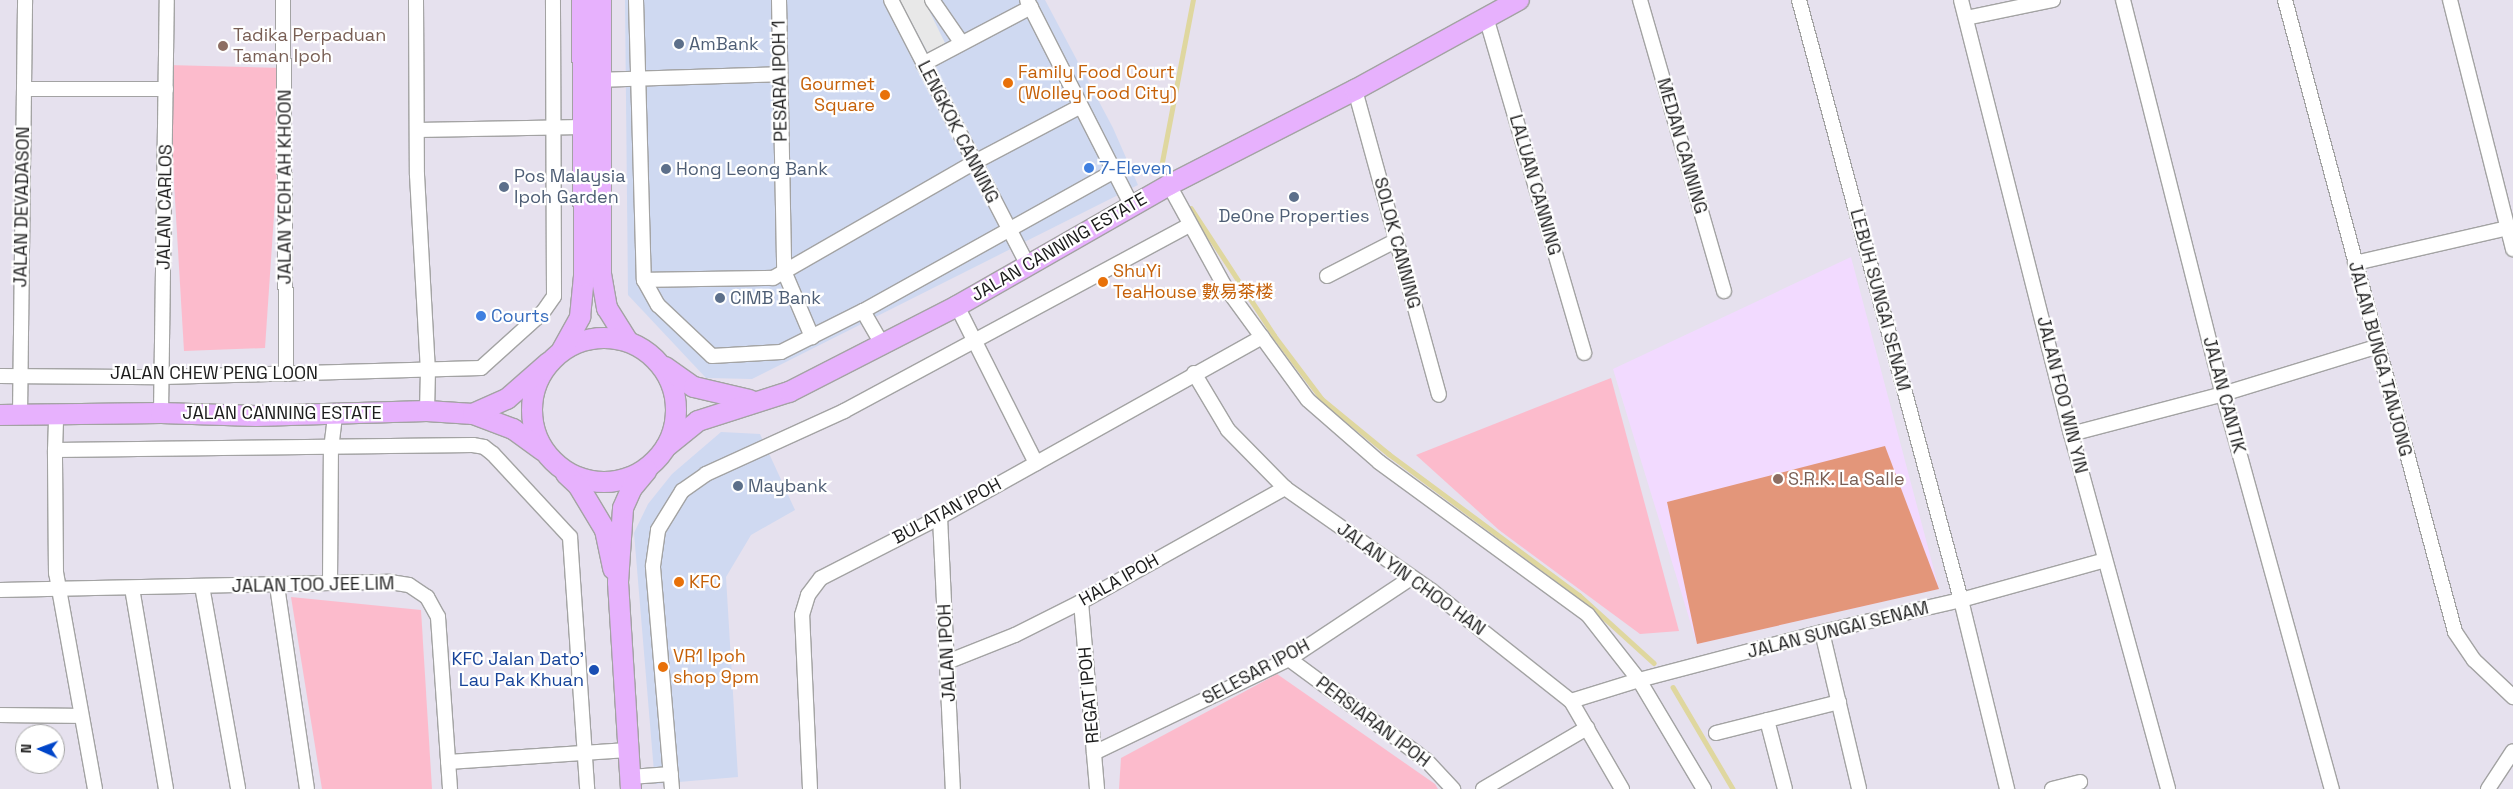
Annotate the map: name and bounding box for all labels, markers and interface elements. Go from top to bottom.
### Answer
street label: PESARA IPOH 1 [768,20,792,142]
place label: Tadika Perpaduan Taman Ipoh [233,25,386,68]
place label: AmBank [689,33,759,55]
marker: AmBank [673,38,685,50]
marker: Tadika Perpaduan Taman Ipoh [217,40,229,52]
street label: LENGKOK CANNING [913,57,1003,207]
place label: Family Food Court (Wolley Food City) [1018,62,1177,104]
place label: Gourmet Square [800,74,875,116]
street label: MEDAN CANNING [1652,76,1712,216]
marker: Family Food Court (Wolley Food City) [1002,77,1014,89]
street label: JALAN YEOH AH KHOON [274,89,296,285]
marker: Gourmet Square [879,89,891,101]
street label: LALUAN CANNING [1505,112,1565,258]
street label: JALAN DEVADASON [10,126,34,288]
street label: JALAN CARLOS [153,144,177,270]
place label: 7-Eleven [1099,157,1172,179]
place label: Hong Leong Bank [676,158,828,180]
marker: 7-Eleven [1083,162,1095,174]
marker: Hong Leong Bank [660,163,672,175]
place label: Pos Malaysia Ipoh Garden [514,166,625,208]
street label: SOLOK CANNING [1369,175,1425,311]
marker: Pos Malaysia Ipoh Garden [498,181,510,193]
street label: JALAN CANNING ESTATE [967,188,1151,306]
marker: DeOne Properties [1288,191,1300,203]
place label: DeOne Properties [1218,205,1370,227]
street label: LEBUH SUNGAI SENAM [1845,207,1915,393]
street label: JALAN BUNGA TANJONG [2343,259,2417,459]
place label: ShuYi TeaHouse 數易茶楼 [1113,261,1273,304]
marker: ShuYi TeaHouse 數易茶楼 [1097,276,1109,288]
place label: CIMB Bank [730,287,821,309]
marker: CIMB Bank [714,292,726,304]
place label: Courts [491,305,549,327]
marker: Courts [475,310,487,322]
street label: JALAN FOO WIN YIN [2032,314,2092,476]
street label: JALAN CANTIK [2198,334,2250,456]
street label: JALAN CHEW PENG LOON [110,362,318,384]
street label: JALAN CANNING ESTATE [182,402,382,424]
place label: S.R.K. La Salle [1788,468,1905,490]
street label: BULATAN IPOH [889,473,1005,549]
marker: S.R.K. La Salle [1772,473,1784,485]
place label: Maybank [748,475,827,497]
marker: Maybank [732,480,744,492]
street label: JALAN YIN CHOO HAN [1333,518,1489,640]
street label: HALA IPOH [1075,549,1163,611]
place label: KFC [689,571,721,593]
street label: JALAN TOO JEE LIM [231,573,395,597]
marker: KFC [673,576,685,588]
street label: JALAN SUNGAI SENAM [1745,597,1931,663]
street label: JALAN IPOH [934,603,960,703]
street label: SELESAR IPOH [1199,635,1313,709]
street label: REGAT IPOH [1074,645,1104,745]
place label: VR1 Ipoh shop 9pm [673,646,759,689]
place label: KFC Jalan Dato' Lau Pak Khuan [452,649,584,692]
marker: VR1 Ipoh shop 9pm [657,661,669,673]
marker: KFC Jalan Dato' Lau Pak Khuan [588,664,600,676]
street label: PERSIARAN IPOH [1312,672,1434,772]
north arrow [15,724,65,774]
text: N [17,744,35,754]

